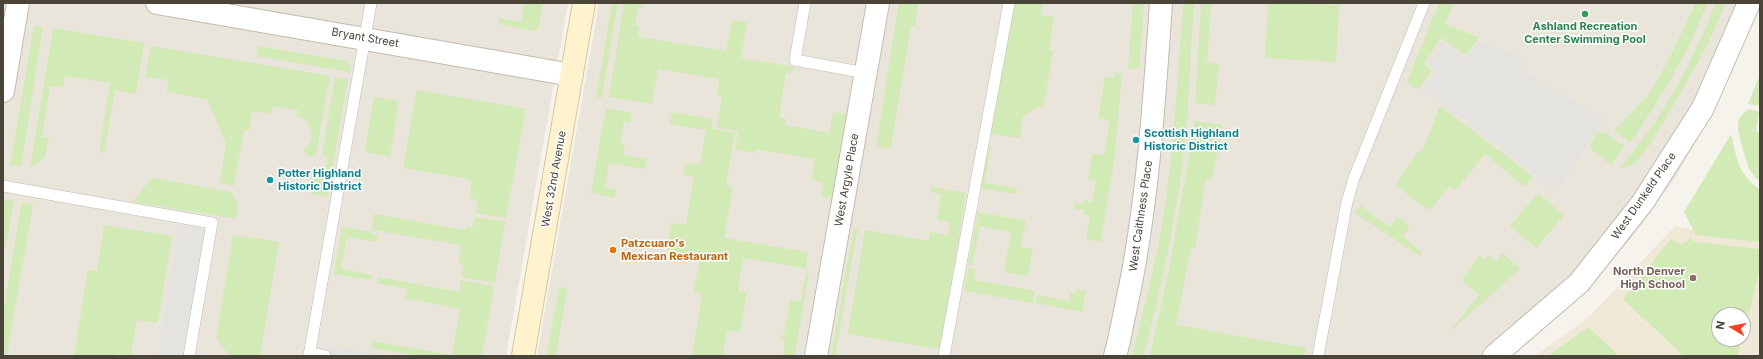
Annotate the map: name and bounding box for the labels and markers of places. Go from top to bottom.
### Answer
marker: Ashland Recreation Center Swimming Pool [1580,9,1590,19]
place label: Ashland Recreation Center Swimming Pool [1524,20,1646,46]
place label: Scottish Highland Historic District [1144,127,1239,153]
marker: Scottish Highland Historic District [1131,135,1141,145]
place label: Potter Highland Historic District [278,167,362,193]
marker: Potter Highland Historic District [265,175,275,185]
place label: Patzcuaro's Mexican Restaurant [621,237,728,263]
marker: Patzcuaro's Mexican Restaurant [608,245,618,255]
place label: North Denver High School [1613,265,1685,291]
marker: North Denver High School [1688,273,1698,283]

